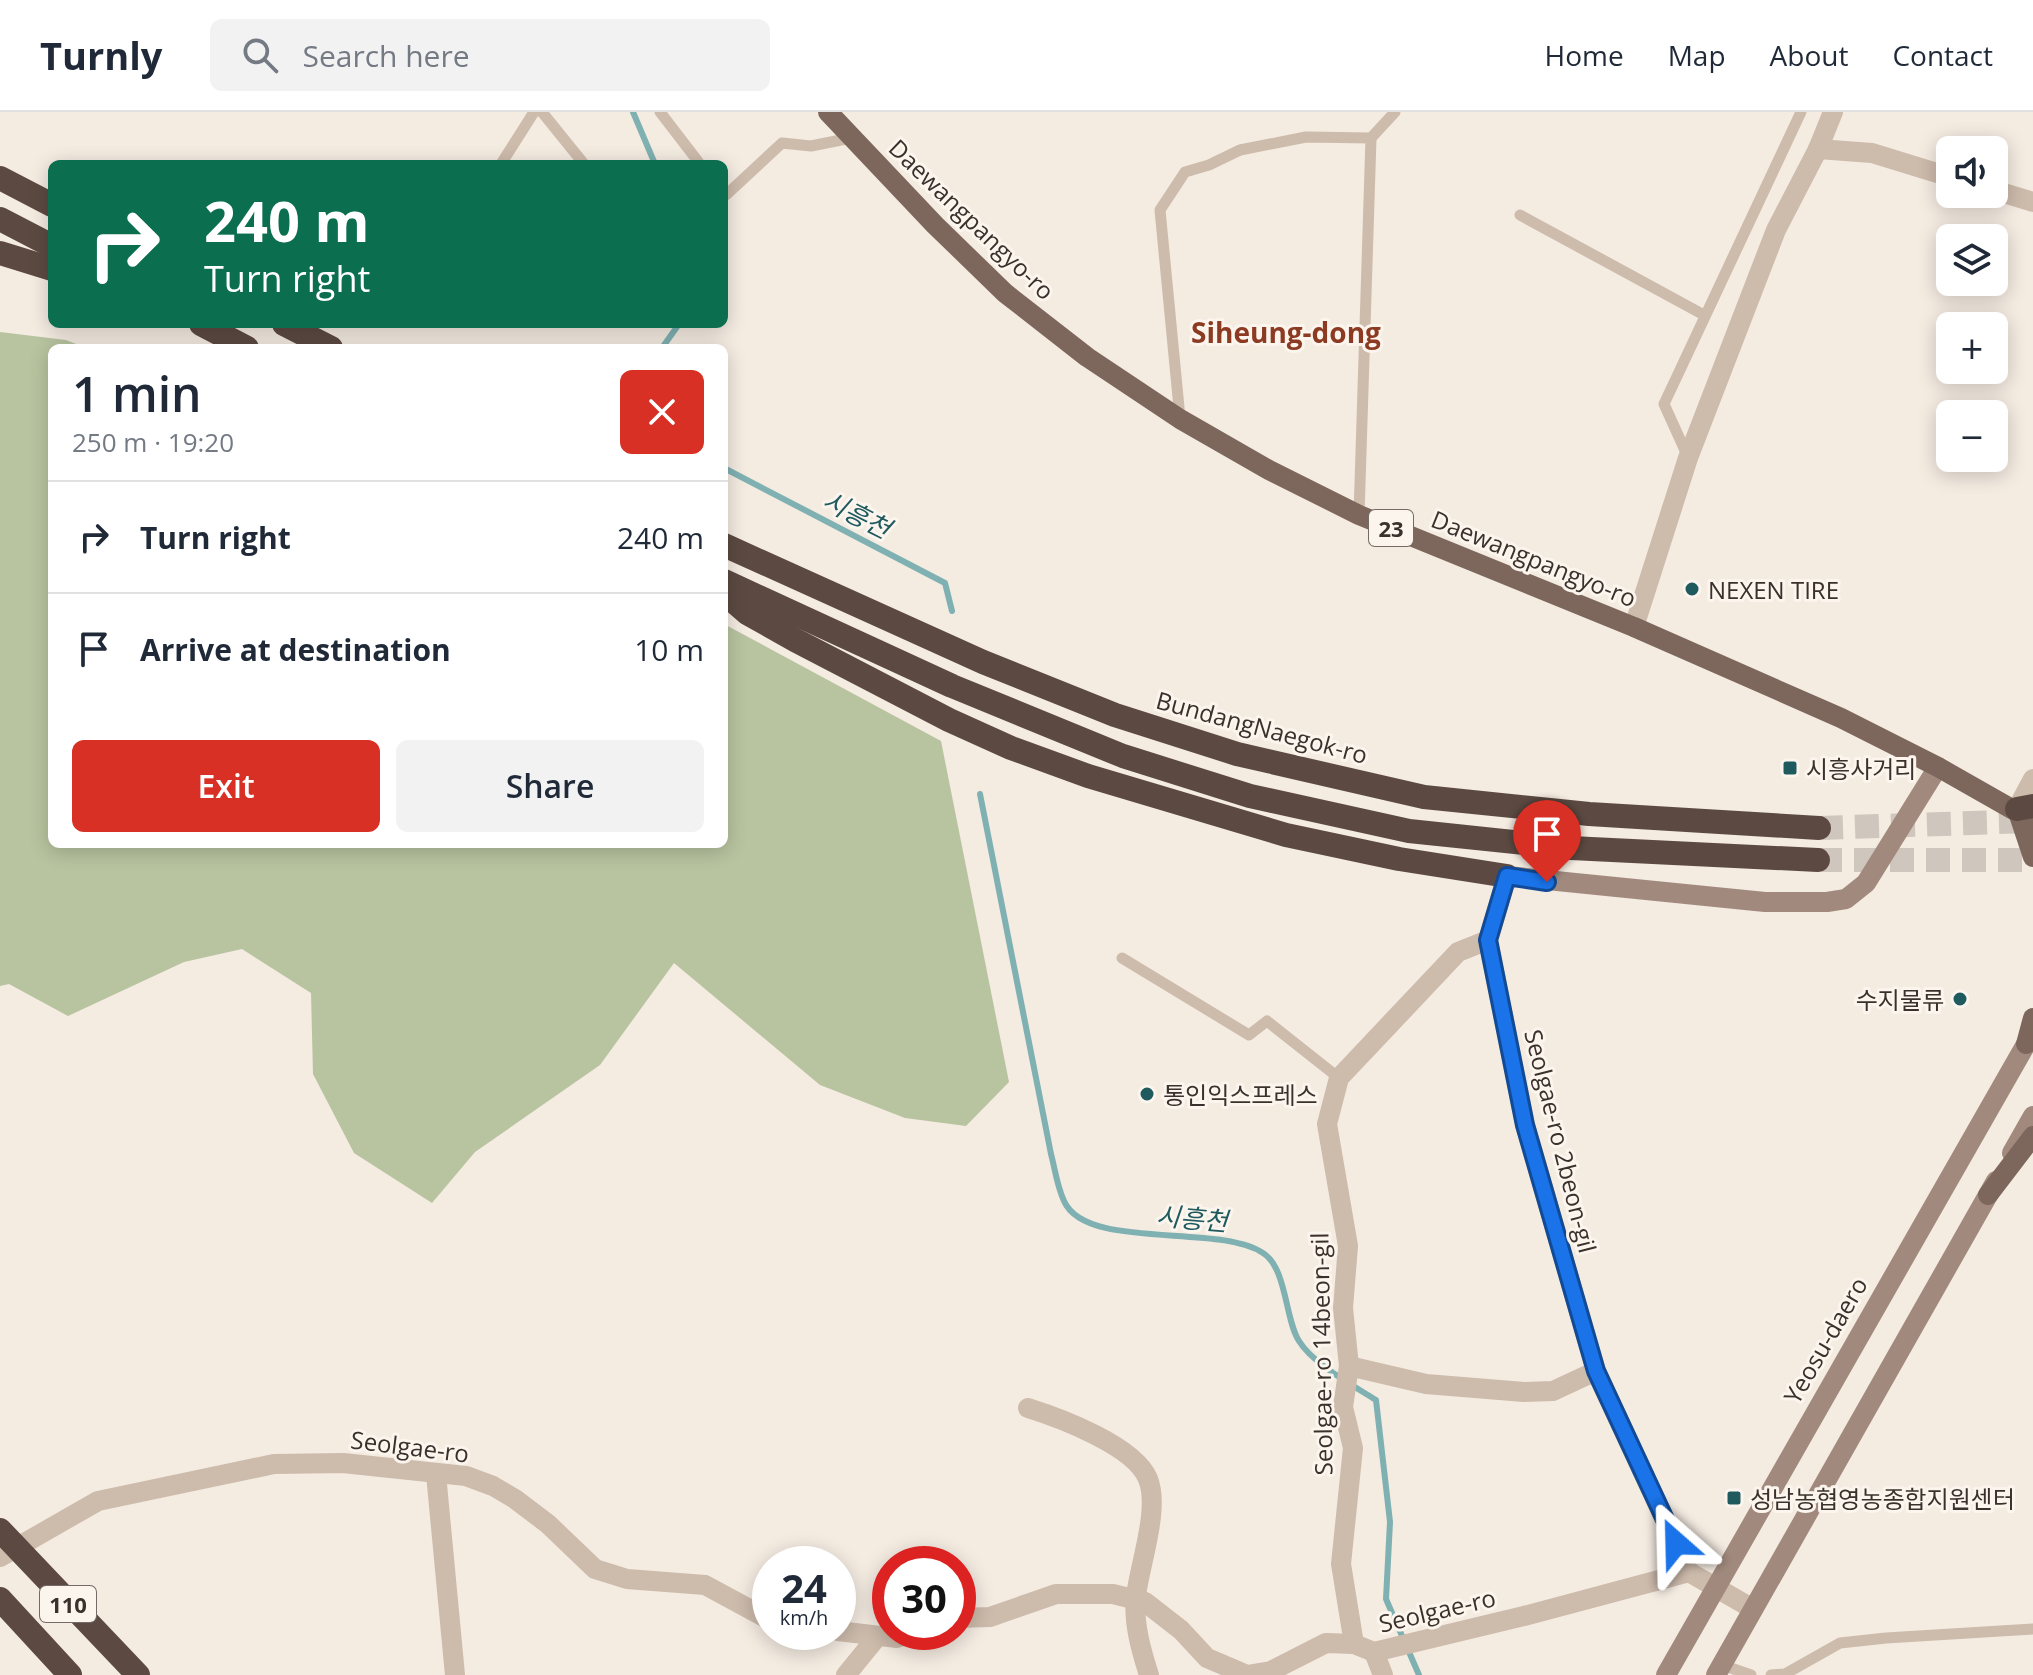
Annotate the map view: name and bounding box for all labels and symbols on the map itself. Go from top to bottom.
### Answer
street label: Daewangpangyo-ro [882,131,1062,307]
district label: Siheung-dong [1191,313,1381,351]
water label: 시흥천 [817,482,900,548]
street label: Daewangpangyo-ro [1427,502,1641,614]
road number: 23 [1369,510,1413,546]
place label: NEXEN TIRE [1708,573,1839,606]
marker: NEXEN TIRE [1683,580,1701,598]
street label: BundangNaegok-ro [1153,683,1371,771]
place label: 시흥사거리 [1806,752,1916,785]
marker: 시흥사거리 [1781,759,1799,777]
pin [1513,800,1581,882]
place label: 수지물류 [1856,983,1944,1016]
marker: 수지물류 [1951,990,1969,1008]
street label: Seolgae-ro 2beon-gil [1517,1026,1605,1256]
place label: 통인익스프레스 [1163,1078,1318,1111]
marker: 통인익스프레스 [1138,1085,1156,1103]
water label: 시흥천 [1155,1197,1232,1239]
street label: Seolgae-ro 14beon-gil [1302,1232,1340,1476]
street label: Yeosu-daero [1775,1271,1875,1409]
street label: Seolgae-ro [349,1422,471,1470]
place label: 성남농협영농종합지원센터 [1750,1482,2015,1515]
marker: 성남농협영농종합지원센터 [1725,1489,1743,1507]
position arrow [1634,1501,1718,1585]
speed limit sign: 30 [872,1546,976,1650]
street label: Seolgae-ro [1375,1581,1499,1639]
road number: 110 [40,1586,96,1622]

